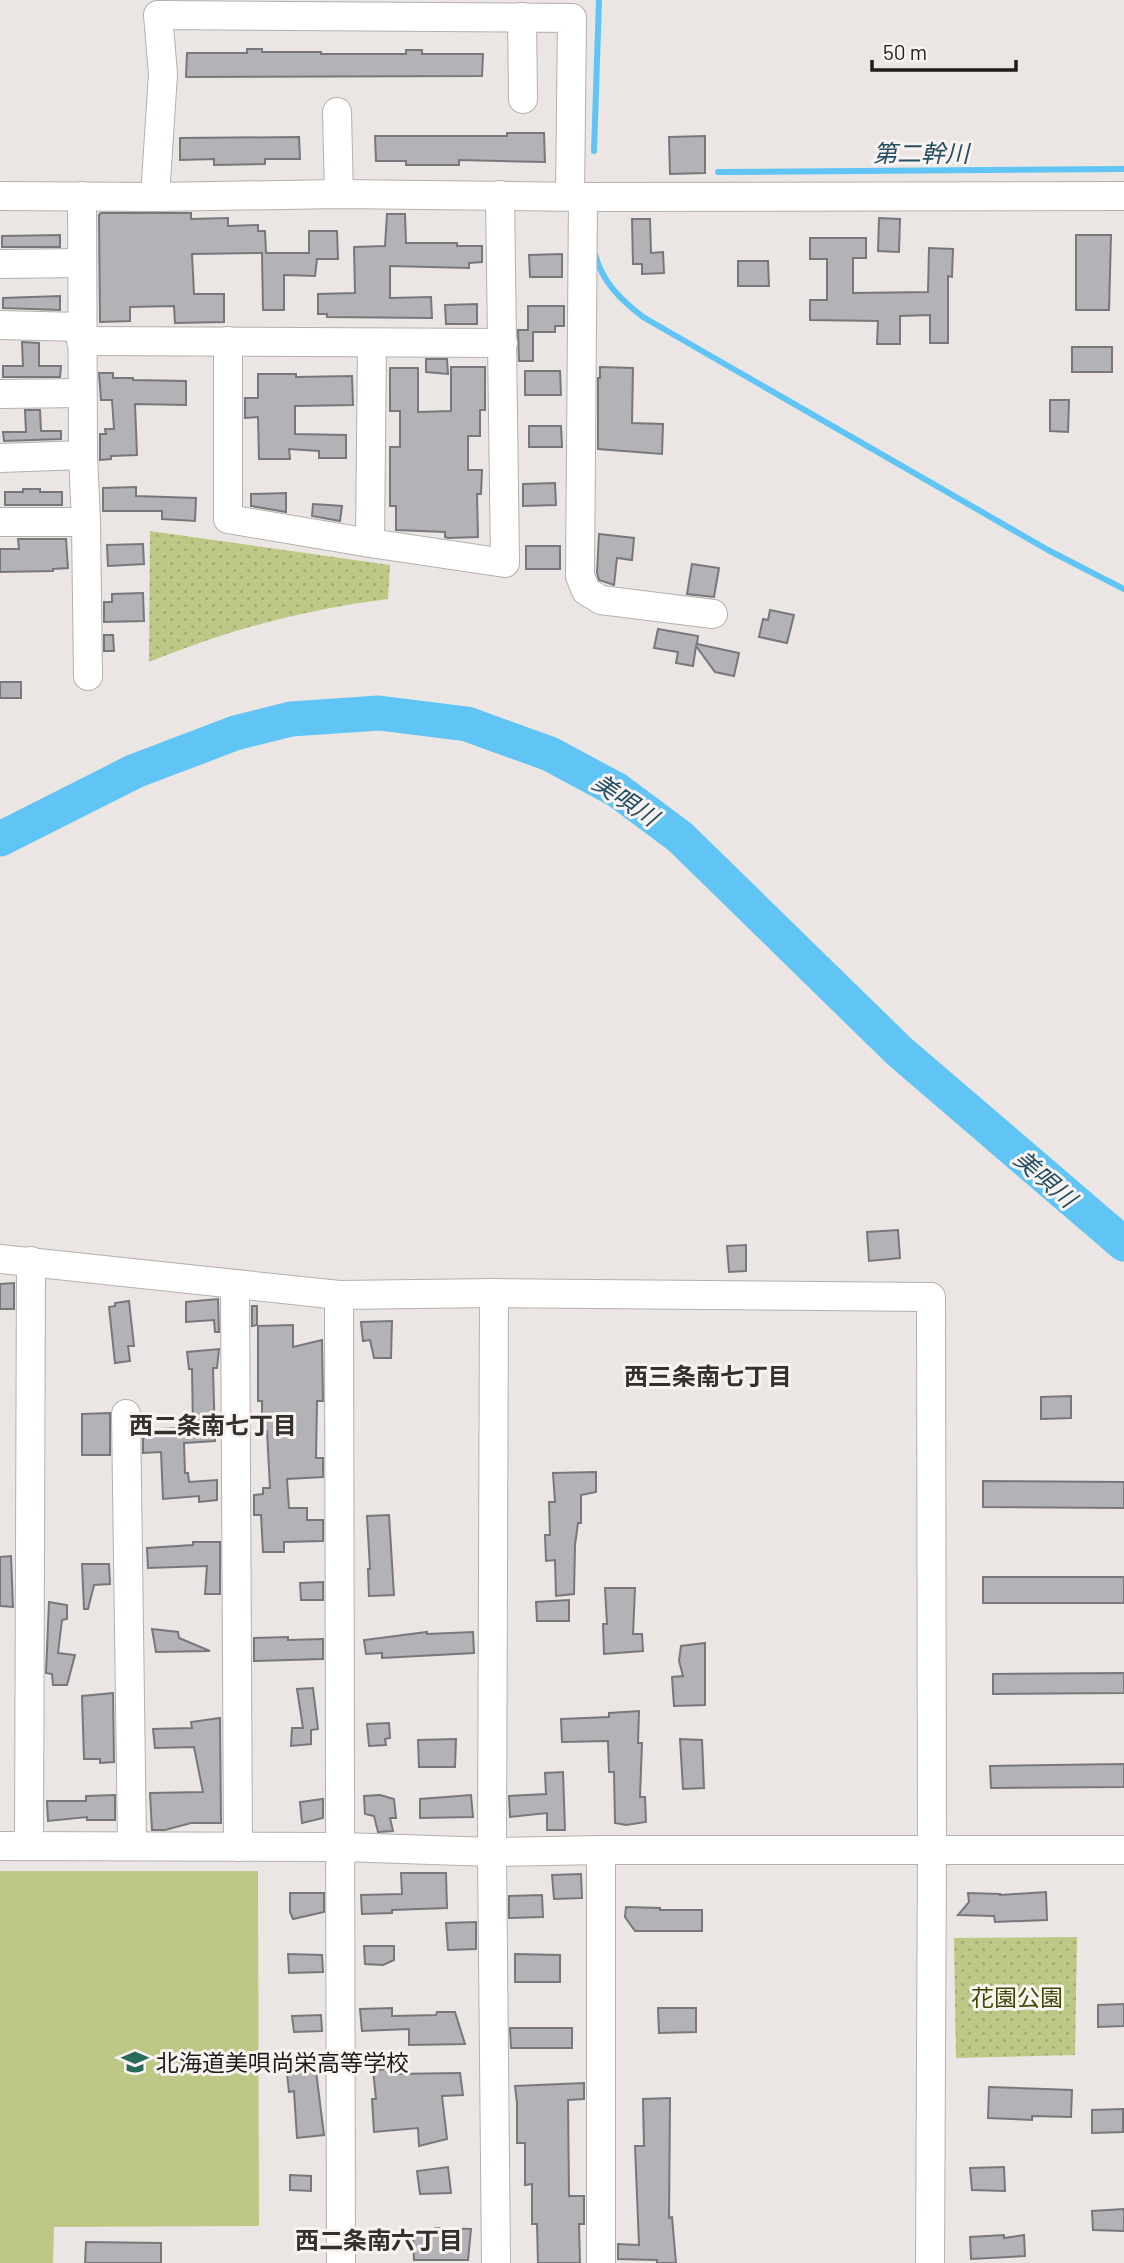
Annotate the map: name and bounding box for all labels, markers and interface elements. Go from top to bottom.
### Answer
scale bar [872,28,1016,72]
text: 50 m [883,39,927,64]
water label: 第二幹川 [873,138,972,167]
water label: 美唄川 [588,767,666,833]
water label: 美唄川 [1009,1143,1085,1215]
district label: 西三条南七丁目 [624,1361,792,1390]
district label: 西二条南七丁目 [129,1410,297,1439]
park label: 花園公園 [971,1983,1063,2011]
school or university icon: 北海道美唄尚栄高等学校 [120,2047,150,2077]
place label: 北海道美唄尚栄高等学校 [156,2048,409,2076]
district label: 西二条南六丁目 [295,2225,463,2254]

